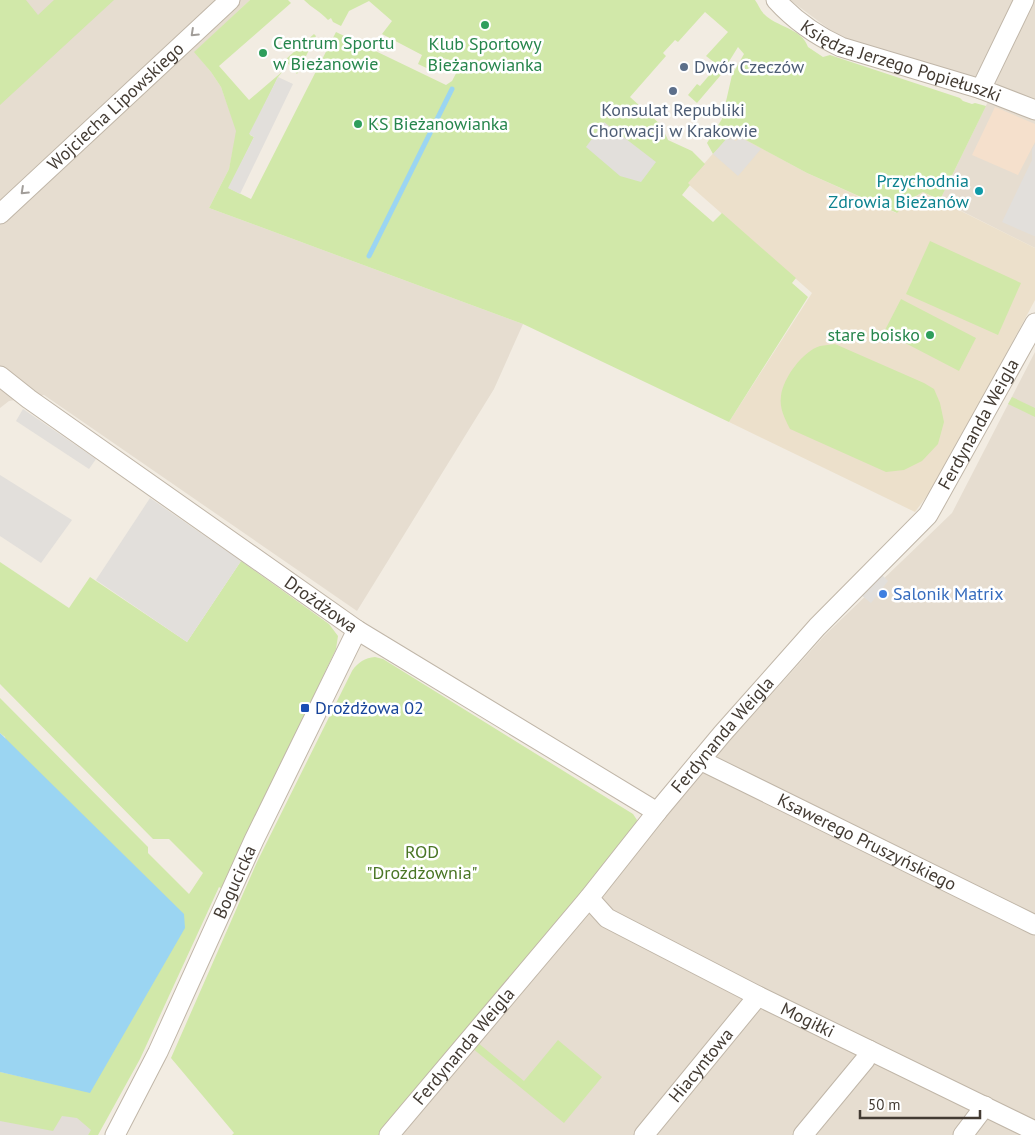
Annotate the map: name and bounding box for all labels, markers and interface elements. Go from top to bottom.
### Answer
street label: Księdza Jerzego Popiełuszki [796,15,1005,107]
marker: Klub Sportowy Bieżanowianka [479,19,491,31]
one-way arrow [191,27,200,36]
place label: Centrum Sportu w Bieżanowie [273,31,394,75]
place label: Klub Sportowy Bieżanowianka [428,32,542,76]
street label: Wojciecha Lipowskiego [42,37,188,175]
marker: Centrum Sportu w Bieżanowie [257,47,269,59]
place label: Dwór Czeczów [694,55,805,78]
marker: Dwór Czeczów [678,61,690,73]
marker: Konsulat Republiki Chorwacji w Krakowie [667,85,679,97]
place label: Konsulat Republiki Chorwacji w Krakowie [589,98,757,142]
place label: KS Bieżanowianka [368,112,508,135]
marker: KS Bieżanowianka [352,118,364,130]
place label: Przychodnia Zdrowia Bieżanów [828,169,970,213]
one-way arrow [21,185,30,194]
marker: Przychodnia Zdrowia Bieżanów [973,185,985,197]
place label: stare boisko [827,323,920,346]
marker: stare boisko [924,329,936,341]
street label: Ferdynanda Weigla [932,354,1024,494]
street label: Drożdżowa [280,570,362,638]
place label: Salonik Matrix [893,582,1003,605]
marker: Salonik Matrix [877,588,889,600]
street label: Ferdynanda Weigla [666,671,779,798]
place label: Drożdżowa 02 [315,696,424,719]
marker: Drożdżowa 02 [299,702,311,714]
street label: Ksawerego Pruszyńskiego [774,788,960,896]
park label: ROD "Drożdżownia" [367,840,477,884]
street label: Bogucicka [208,842,261,922]
street label: Ferdynanda Weigla [407,983,519,1109]
street label: Mogiłki [777,997,838,1043]
street label: Hiacyntowa [663,1023,738,1107]
scale bar [860,1088,980,1120]
text: 50 m [868,1095,901,1114]

